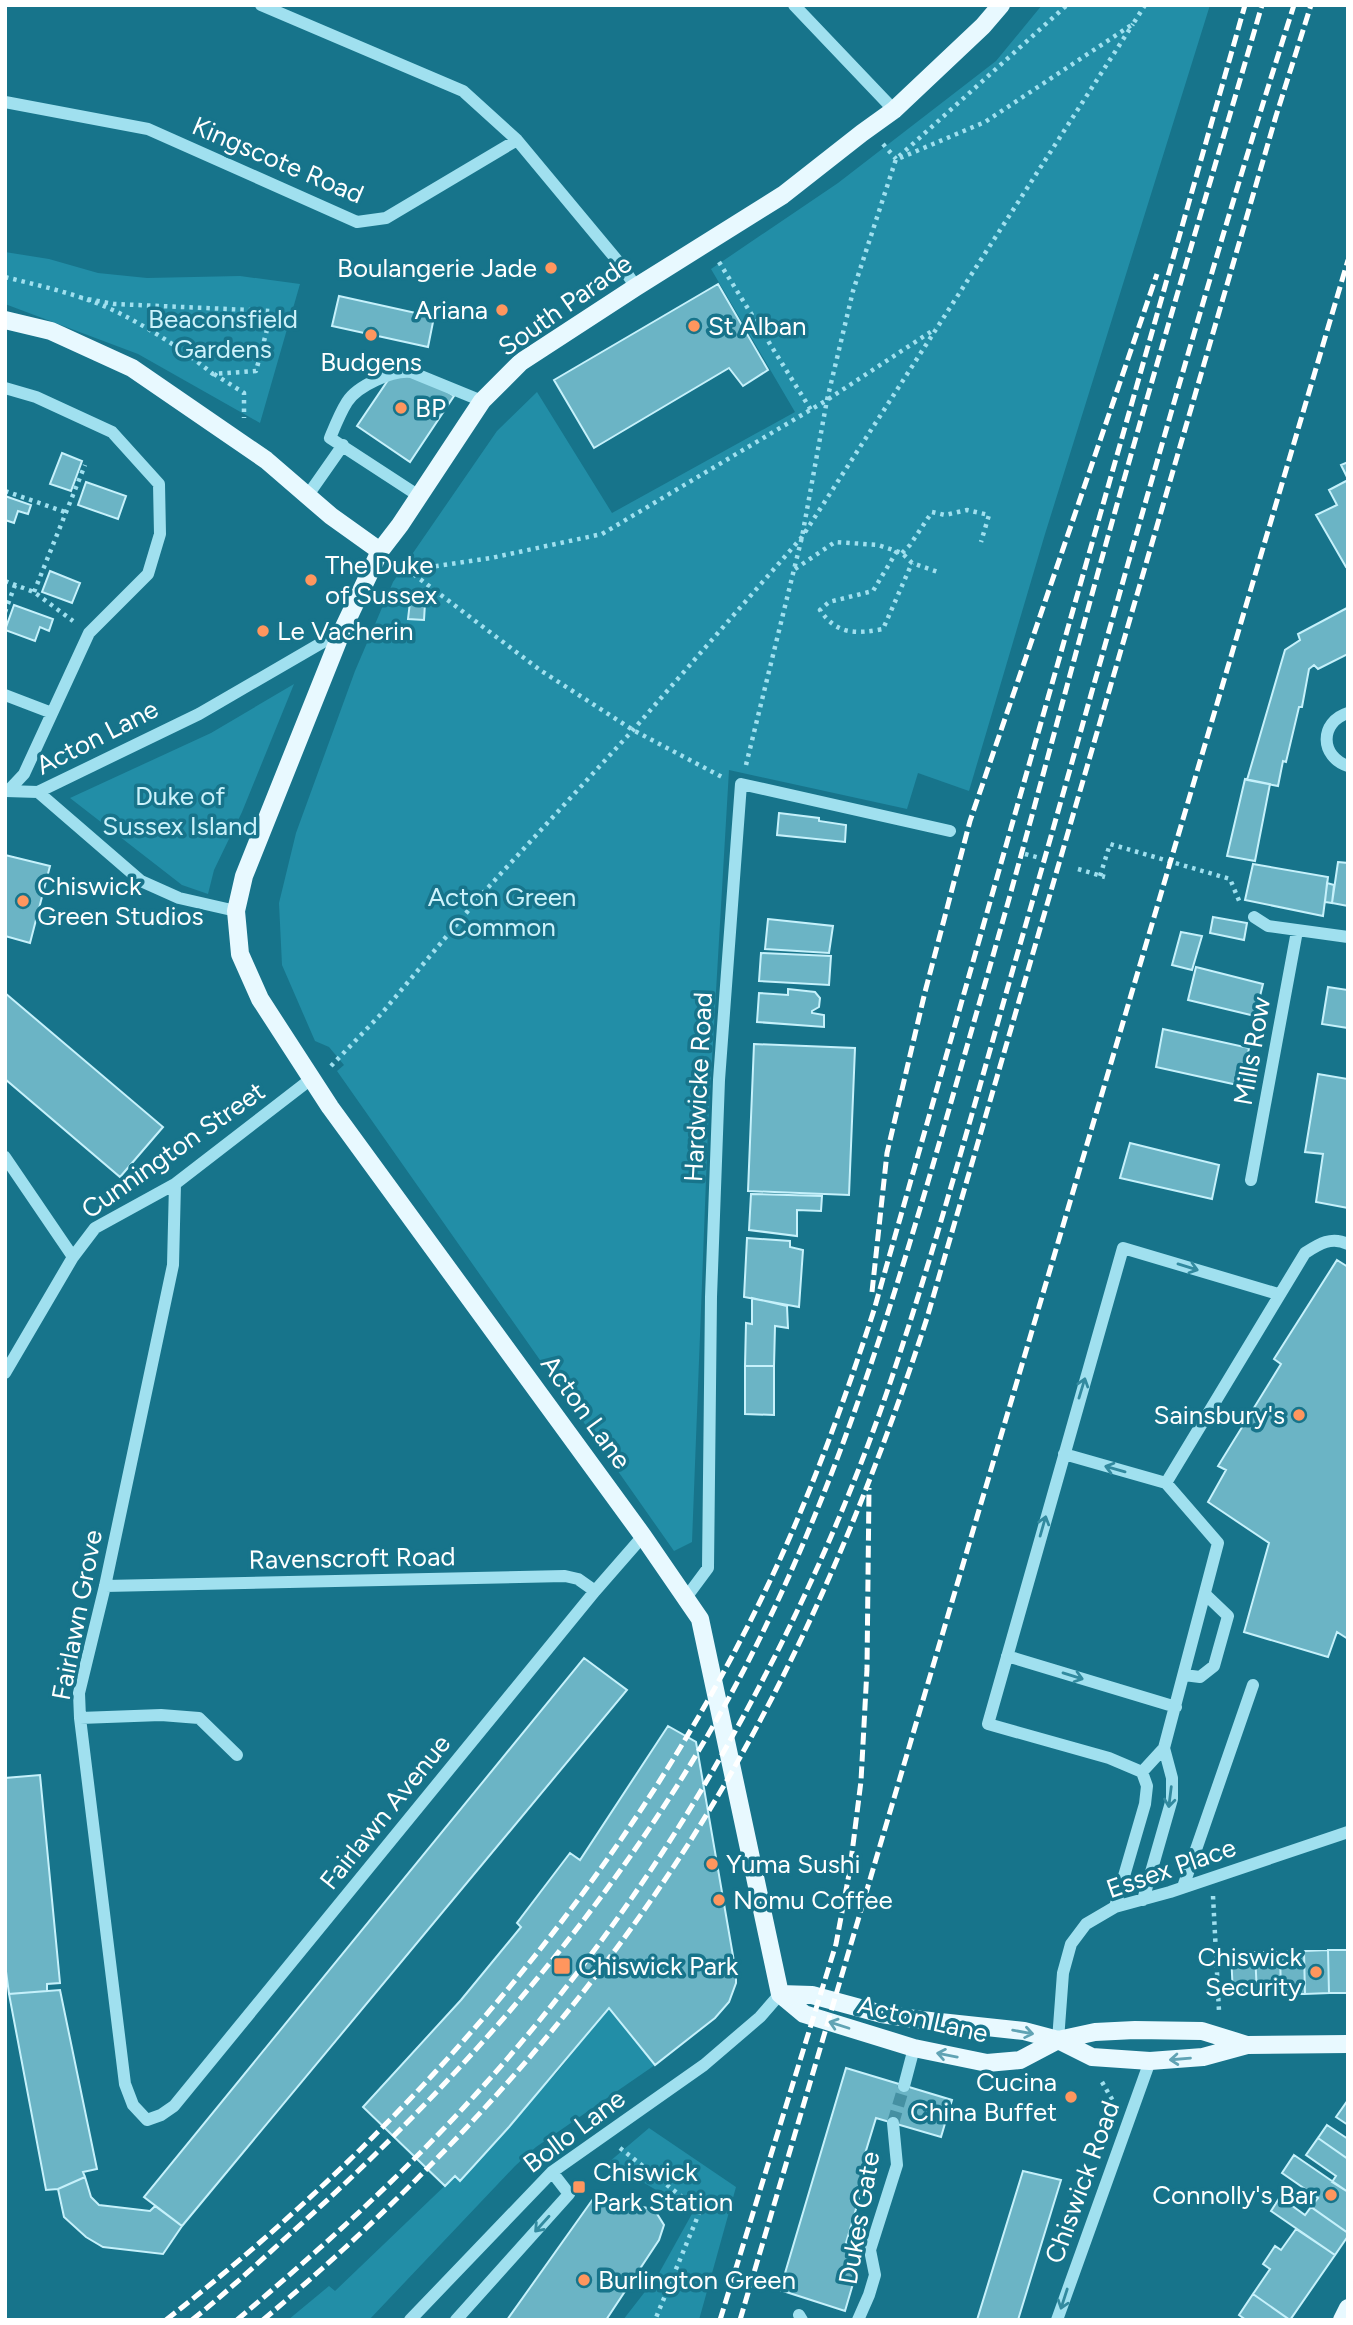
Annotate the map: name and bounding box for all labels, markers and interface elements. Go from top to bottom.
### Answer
street label: Kingscote Road [187,109,369,211]
street label: South Parade [492,247,638,363]
place label: Boulangerie Jade [337,252,537,284]
marker: Boulangerie Jade [543,260,559,276]
place label: Ariana [415,294,488,326]
marker: Ariana [494,302,510,318]
park label: Beaconsfield Gardens [148,303,298,365]
place label: St Alban [708,310,807,342]
marker: St Alban [686,318,702,334]
marker: Budgens [363,327,379,343]
place label: Budgens [320,346,422,378]
place label: BP [415,392,446,424]
marker: BP [393,400,409,416]
place label: The Duke of Sussex [325,549,438,611]
marker: The Duke of Sussex [303,572,319,588]
place label: Le Vacherin [277,615,413,647]
marker: Le Vacherin [255,623,271,639]
street label: Acton Lane [31,693,163,781]
park label: Duke of Sussex Island [102,780,258,842]
place label: Chiswick Green Studios [37,870,204,932]
park label: Acton Green Common [428,881,576,943]
marker: Chiswick Green Studios [15,893,31,909]
street label: Hardwicke Road [677,991,719,1183]
street label: Mills Row [1227,994,1277,1108]
street label: Cunnington Street [75,1075,271,1225]
one-way arrow [1177,1262,1199,1275]
street label: Acton Lane [534,1349,638,1475]
one-way arrow [1077,1377,1090,1399]
place label: Sainsbury's [1154,1399,1285,1431]
marker: Sainsbury's [1291,1407,1307,1423]
one-way arrow [1104,1461,1126,1474]
one-way arrow [1038,1515,1051,1537]
street label: Fairlawn Grove [45,1527,109,1703]
street label: Ravenscroft Road [248,1540,456,1576]
one-way arrow [1061,1670,1083,1683]
street label: Fairlawn Avenue [313,1728,457,1896]
one-way arrow [1164,1785,1177,1808]
street label: Essex Place [1102,1831,1240,1905]
place label: Yuma Sushi [726,1848,860,1880]
marker: Yuma Sushi [704,1856,720,1872]
place label: Nomu Coffee [733,1884,893,1916]
marker: Nomu Coffee [711,1892,727,1908]
place label: Chiswick Security [1198,1941,1302,2003]
place label: Chiswick Park [578,1950,739,1982]
marker: Chiswick Park [552,1956,572,1976]
marker: Chiswick Security [1308,1964,1324,1980]
street label: Acton Lane [855,1988,991,2050]
one-way arrow [829,2018,851,2031]
one-way arrow [1011,2026,1034,2039]
one-way arrow [936,2048,959,2062]
one-way arrow [1169,2053,1192,2066]
place label: Cucina China Buffet [910,2066,1057,2128]
street label: Bollo Lane [517,2082,631,2180]
marker: Cucina China Buffet [1063,2089,1079,2105]
street label: Chiswick Road [1038,2096,1126,2268]
street label: Dukes Gate [832,2149,886,2287]
place label: Chiswick Park Station [593,2156,733,2218]
marker: Chiswick Park Station [571,2179,587,2195]
place label: Connolly's Bar [1152,2179,1317,2211]
marker: Connolly's Bar [1323,2187,1339,2203]
one-way arrow [534,2215,550,2233]
place label: Burlington Green [598,2264,796,2296]
marker: Burlington Green [576,2272,592,2288]
one-way arrow [1056,2288,1069,2310]

